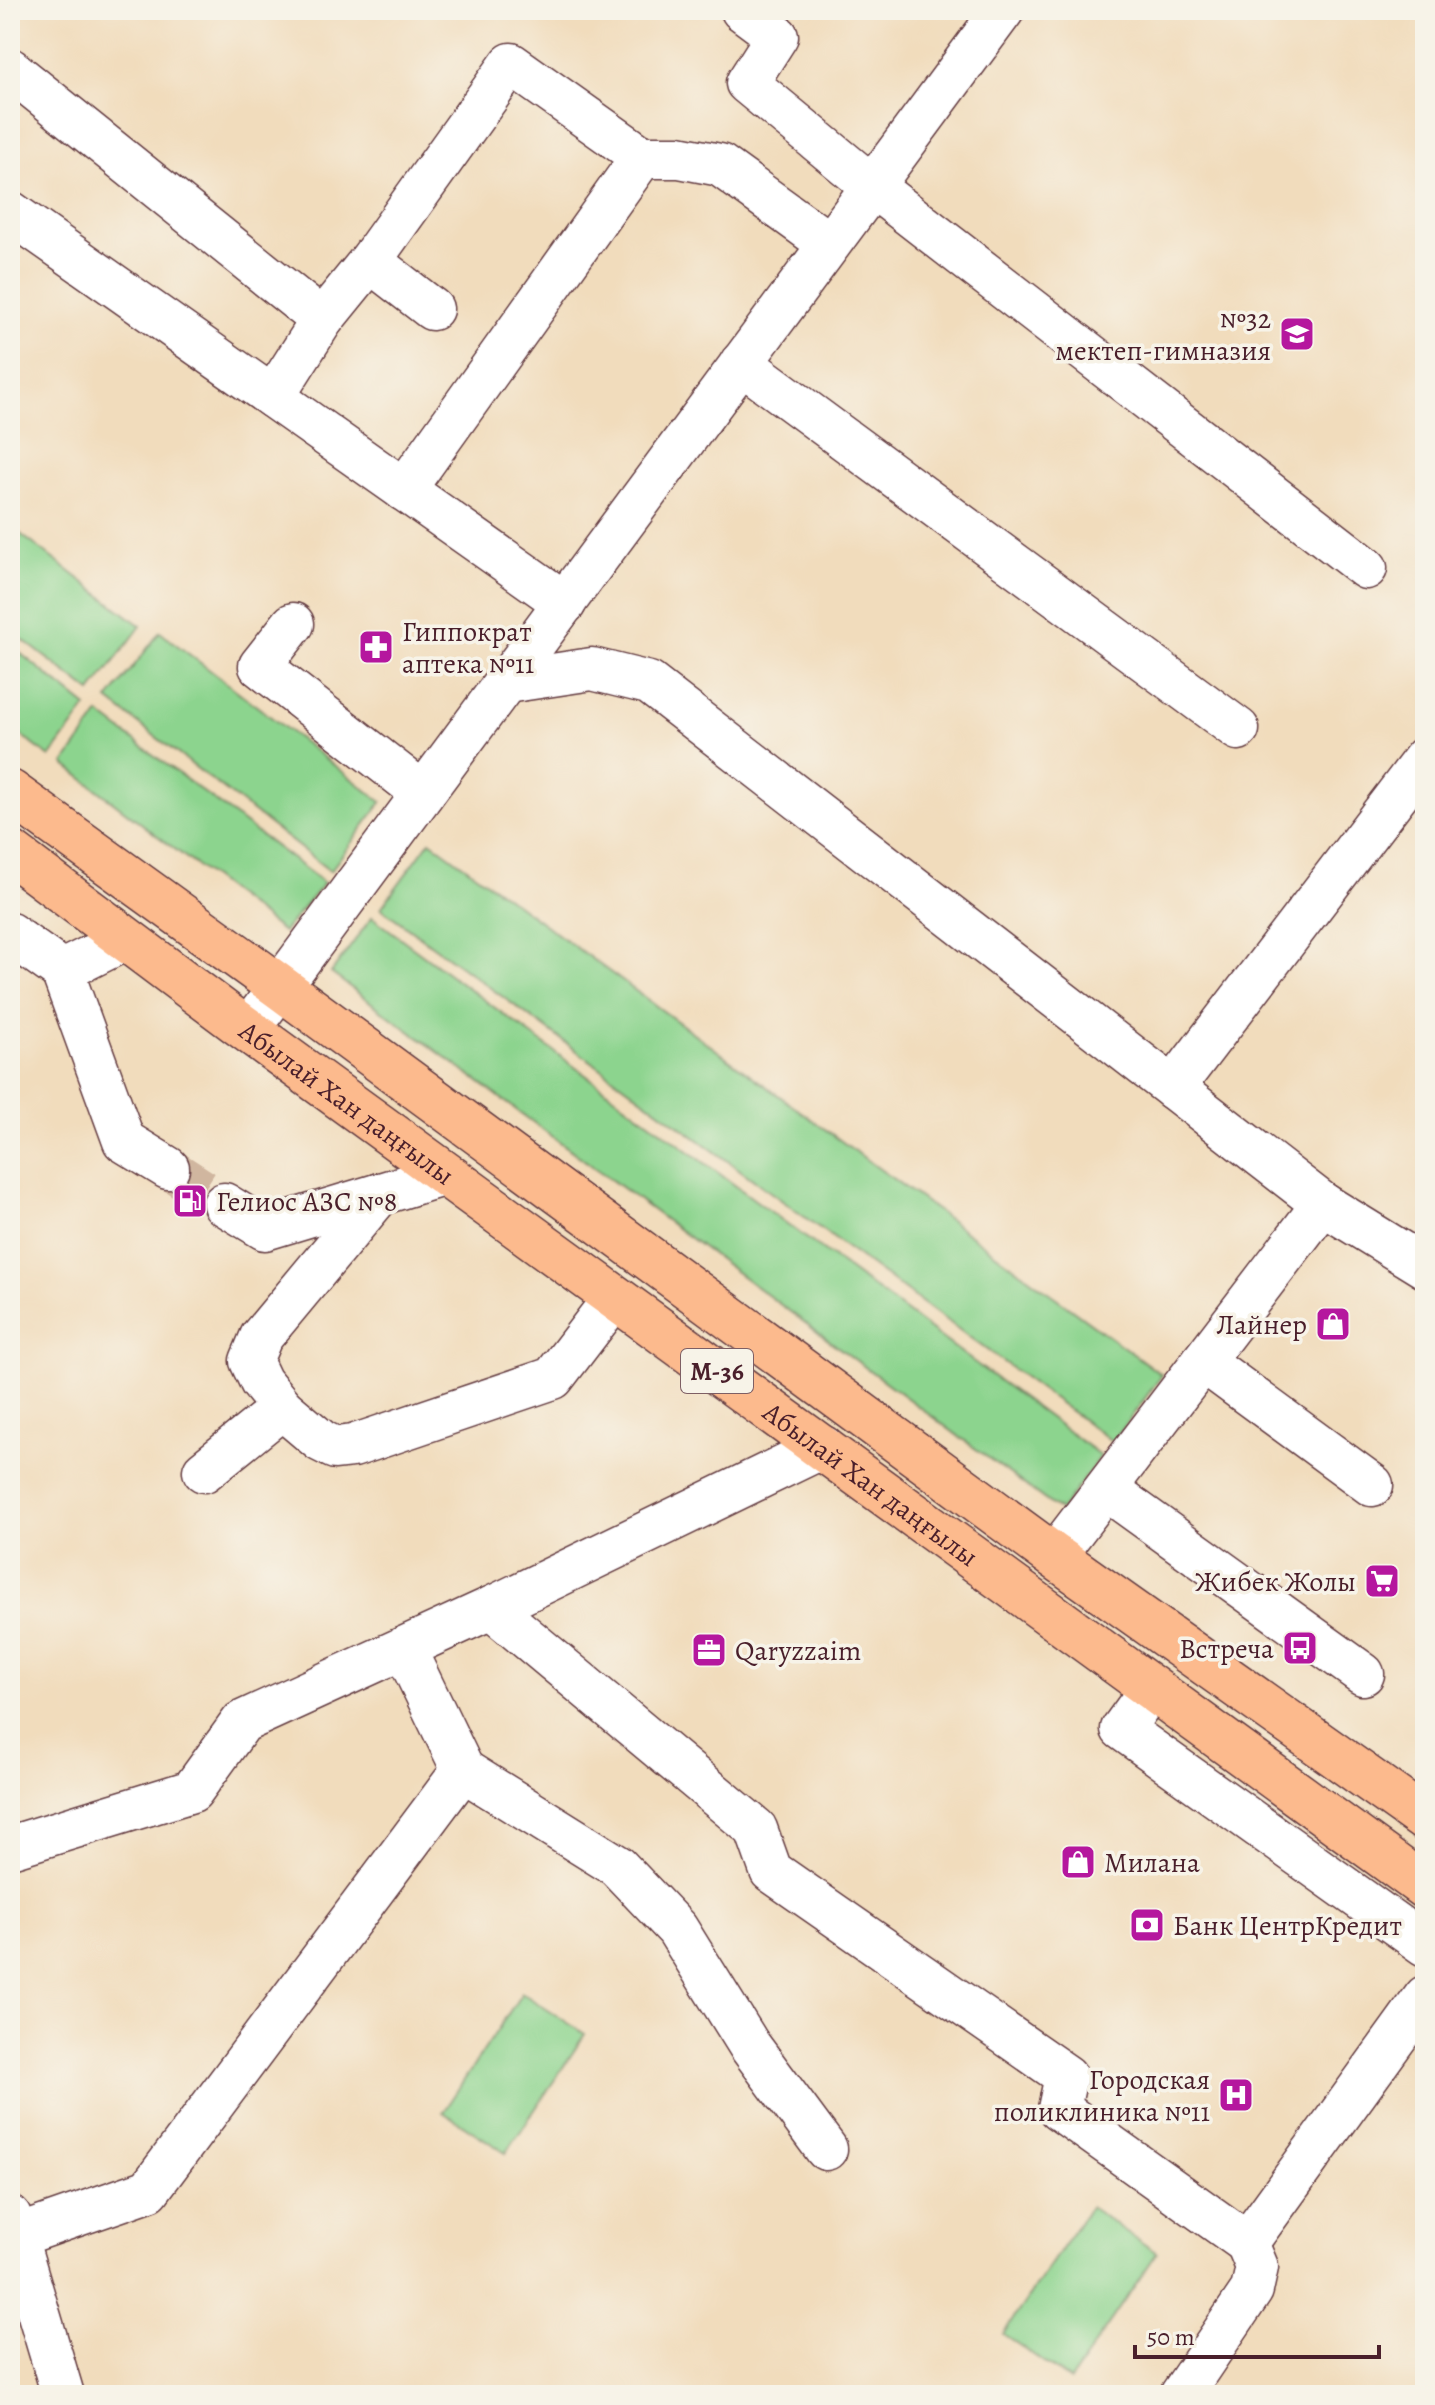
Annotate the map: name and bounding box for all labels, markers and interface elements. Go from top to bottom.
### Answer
place label: №32 мектеп-гимназия [1055,300,1271,370]
school or university icon: №32 мектеп-гимназия [1278,315,1316,353]
place label: Гиппократ аптека №11 [402,613,534,683]
pharmacy icon: Гиппократ аптека №11 [357,628,395,666]
street label: Абылай Хан даңғылы [230,1012,462,1194]
fuel station icon: Гелиос АЗС №8 [171,1182,209,1220]
place label: Гелиос АЗС №8 [216,1183,397,1221]
shop icon: Лайнер [1314,1305,1352,1343]
place label: Лайнер [1216,1306,1307,1344]
road number: M-36 [681,1349,753,1393]
street label: Абылай Хан даңғылы [754,1393,986,1576]
supermarket icon: Жибек Жолы [1363,1562,1401,1600]
place label: Жибек Жолы [1195,1563,1356,1601]
bus stop icon: Встреча [1281,1629,1319,1667]
place label: Встреча [1179,1630,1274,1668]
office icon: Qaryzzaim [690,1631,728,1669]
place label: Qaryzzaim [735,1632,861,1670]
shop icon: Милана [1059,1843,1097,1881]
place label: Милана [1104,1844,1200,1882]
bank icon: Банк ЦентрКредит [1128,1906,1166,1944]
place label: Банк ЦентрКредит [1173,1907,1402,1945]
place label: Городская поликлиника №11 [994,2061,1210,2131]
hospital icon: Городская поликлиника №11 [1217,2076,1255,2114]
scale bar [1135,2309,1379,2359]
text: 50 m [1147,2321,1195,2353]

